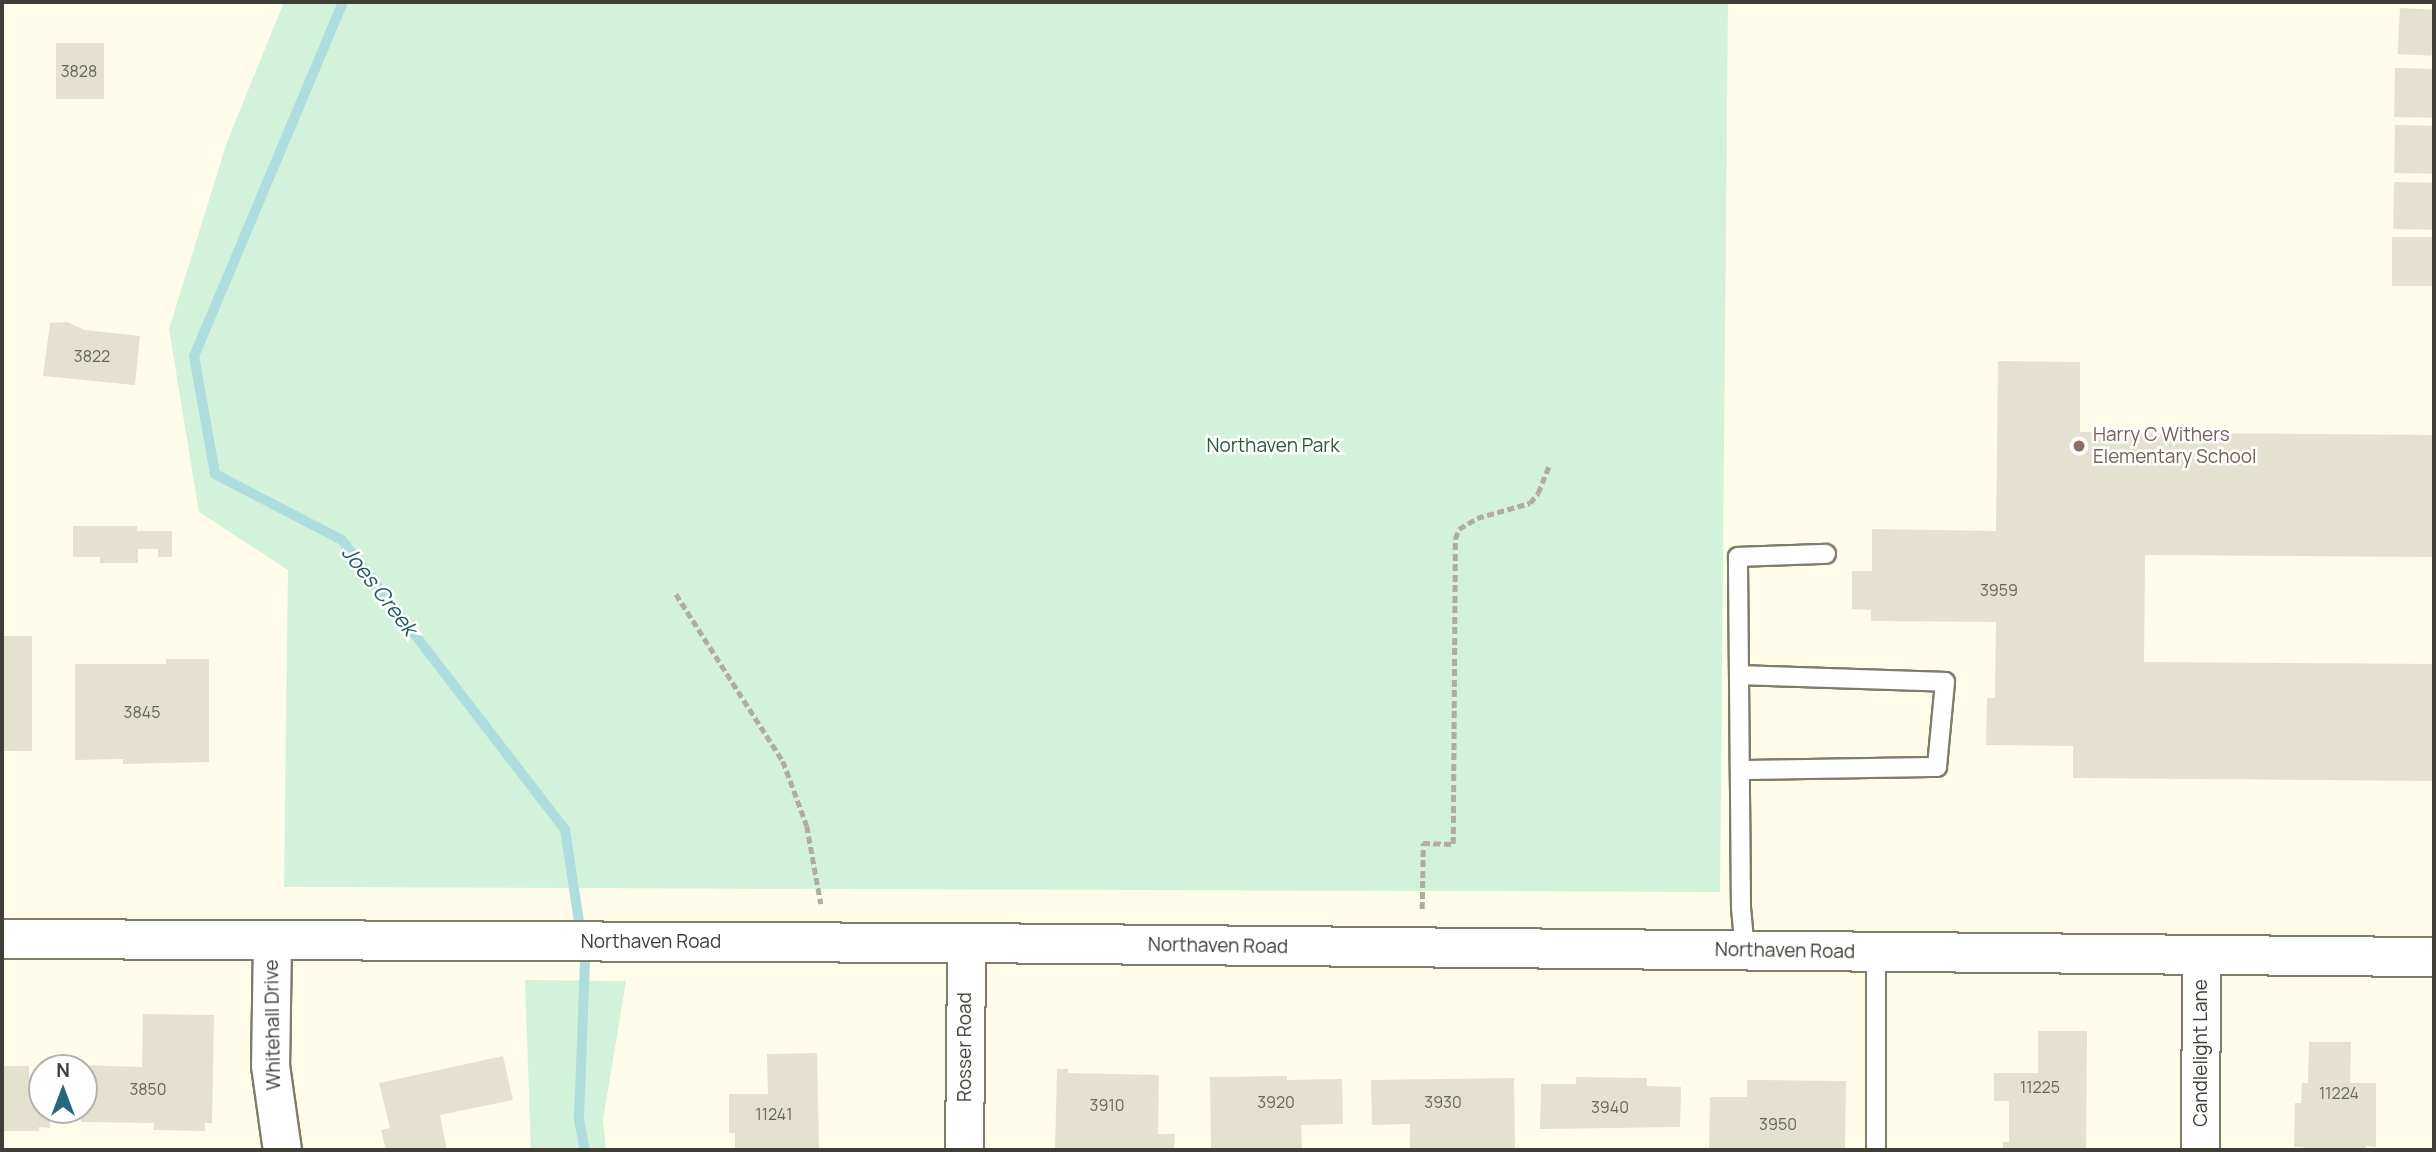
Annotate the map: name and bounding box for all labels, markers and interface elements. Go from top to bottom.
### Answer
house number: 3828 [61,61,97,81]
house number: 3822 [74,346,110,366]
place label: Harry C Withers Elementary School [2093,424,2256,468]
park label: Northaven Park [1206,435,1340,457]
marker: Harry C Withers Elementary School [2071,438,2087,454]
water label: Joes Creek [337,540,423,640]
house number: 3959 [1980,580,2018,600]
house number: 3845 [124,702,160,722]
street label: Northaven Road [581,931,721,953]
street label: Northaven Road [1148,933,1288,959]
street label: Northaven Road [1715,938,1855,964]
street label: Whitehall Drive [260,959,286,1091]
street label: Candlelight Lane [2190,979,2212,1127]
street label: Rosser Road [954,992,976,1102]
north arrow [28,1054,98,1124]
text: N [56,1057,70,1083]
house number: 11225 [2020,1077,2060,1097]
house number: 3850 [129,1079,167,1099]
house number: 11224 [2319,1083,2359,1103]
house number: 3920 [1257,1092,1295,1112]
house number: 3930 [1424,1092,1462,1112]
house number: 3910 [1090,1095,1124,1115]
house number: 3940 [1591,1097,1629,1117]
house number: 11241 [756,1104,792,1124]
house number: 3950 [1759,1114,1797,1134]

